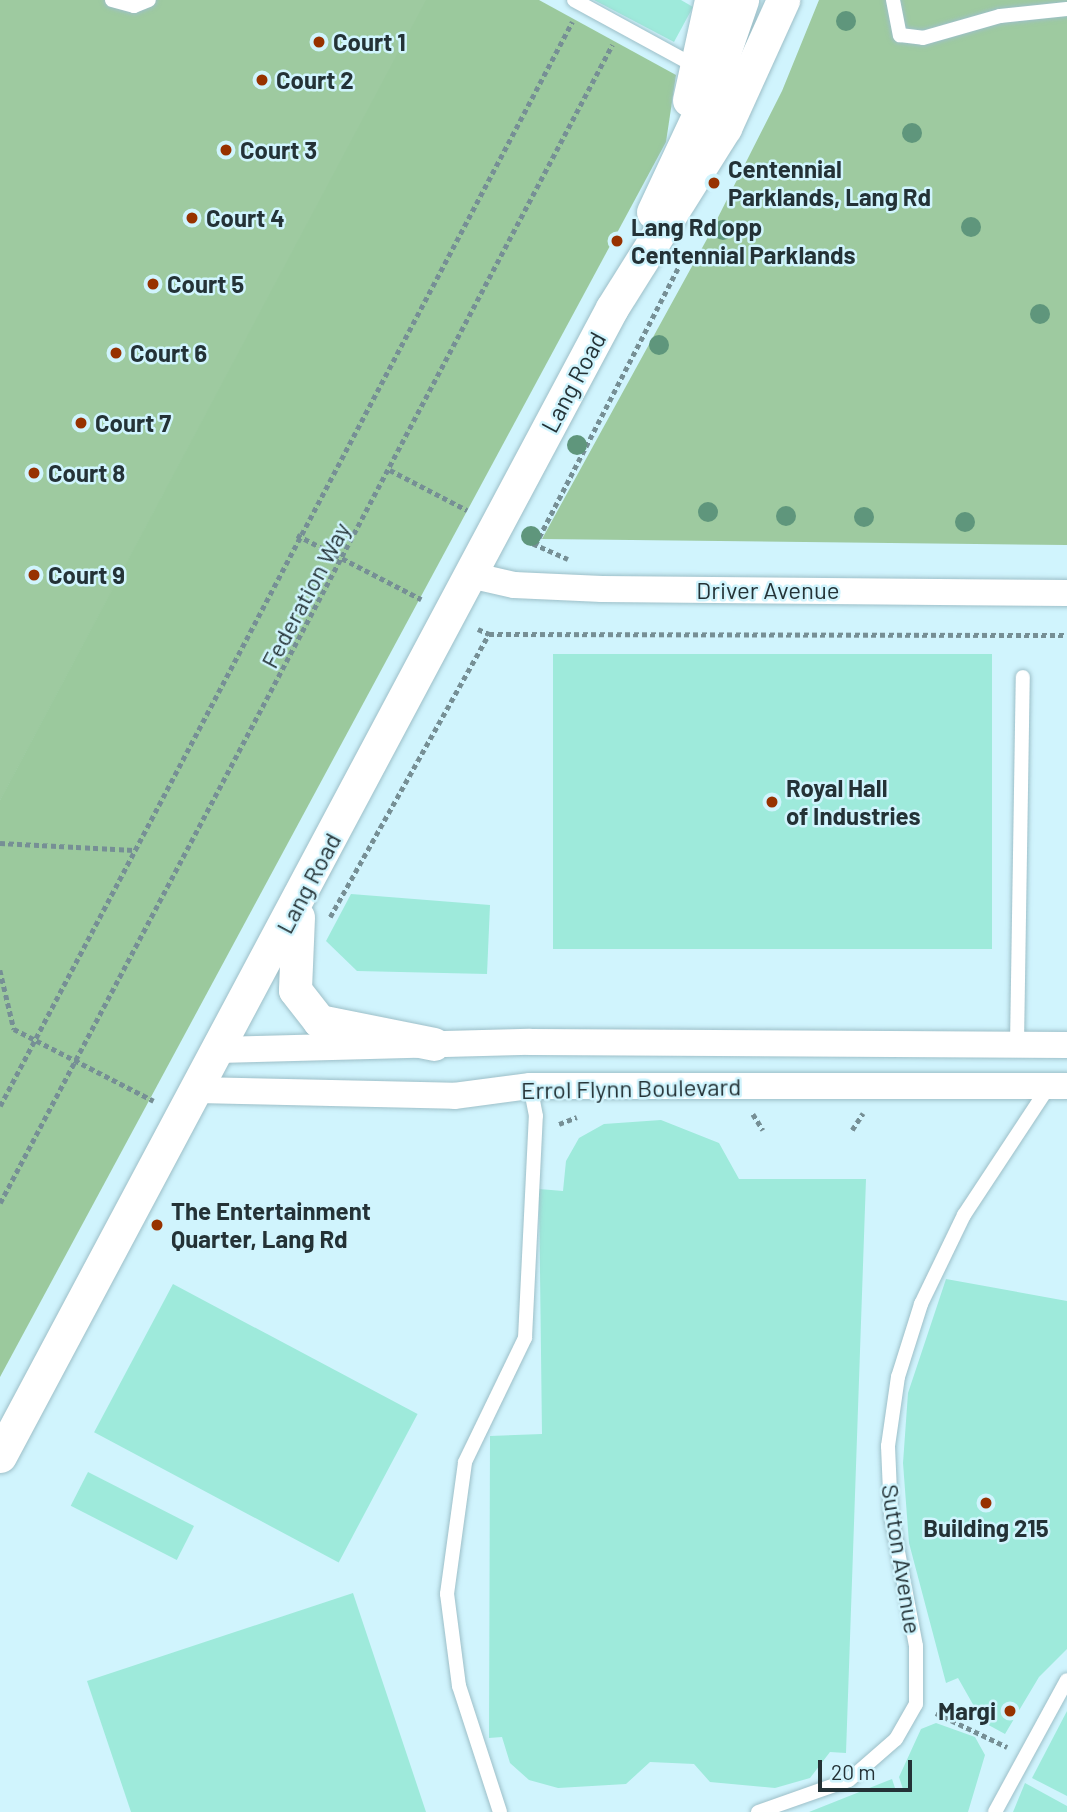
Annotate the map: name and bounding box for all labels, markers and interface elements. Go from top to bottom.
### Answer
place label: Court 1 [333,28,406,56]
marker: Court 1 [311,34,327,50]
place label: Court 2 [276,66,354,94]
marker: Court 2 [254,72,270,88]
place label: Court 3 [240,136,317,164]
marker: Court 3 [218,142,234,158]
place label: Centennial Parklands, Lang Rd [728,155,931,211]
marker: Centennial Parklands, Lang Rd [706,175,722,191]
place label: Court 4 [206,204,285,232]
marker: Court 4 [184,210,200,226]
place label: Lang Rd opp Centennial Parklands [631,213,856,269]
marker: Lang Rd opp Centennial Parklands [609,233,625,249]
place label: Court 5 [167,270,244,298]
marker: Court 5 [145,276,161,292]
street label: Lang Road [535,327,611,437]
place label: Court 6 [130,339,207,367]
marker: Court 6 [108,345,124,361]
place label: Court 7 [95,409,171,437]
marker: Court 7 [73,415,89,431]
place label: Court 8 [48,459,125,487]
marker: Court 8 [26,465,42,481]
street label: Federation Way [254,517,356,673]
place label: Court 9 [48,561,125,589]
marker: Court 9 [26,567,42,583]
street label: Driver Avenue [696,576,840,604]
place label: Royal Hall of Industries [786,774,921,830]
marker: Royal Hall of Industries [764,794,780,810]
street label: Lang Road [270,828,346,938]
street label: Errol Flynn Boulevard [521,1072,741,1104]
place label: The Entertainment Quarter, Lang Rd [171,1197,371,1253]
marker: The Entertainment Quarter, Lang Rd [149,1217,165,1233]
street label: Sutton Avenue [876,1482,928,1636]
marker: Building 215 [978,1495,994,1511]
place label: Building 215 [923,1514,1049,1542]
place label: Margi [938,1697,996,1725]
marker: Margi [1002,1703,1018,1719]
scale bar [822,1745,916,1789]
text: 20 m [831,1759,876,1784]

